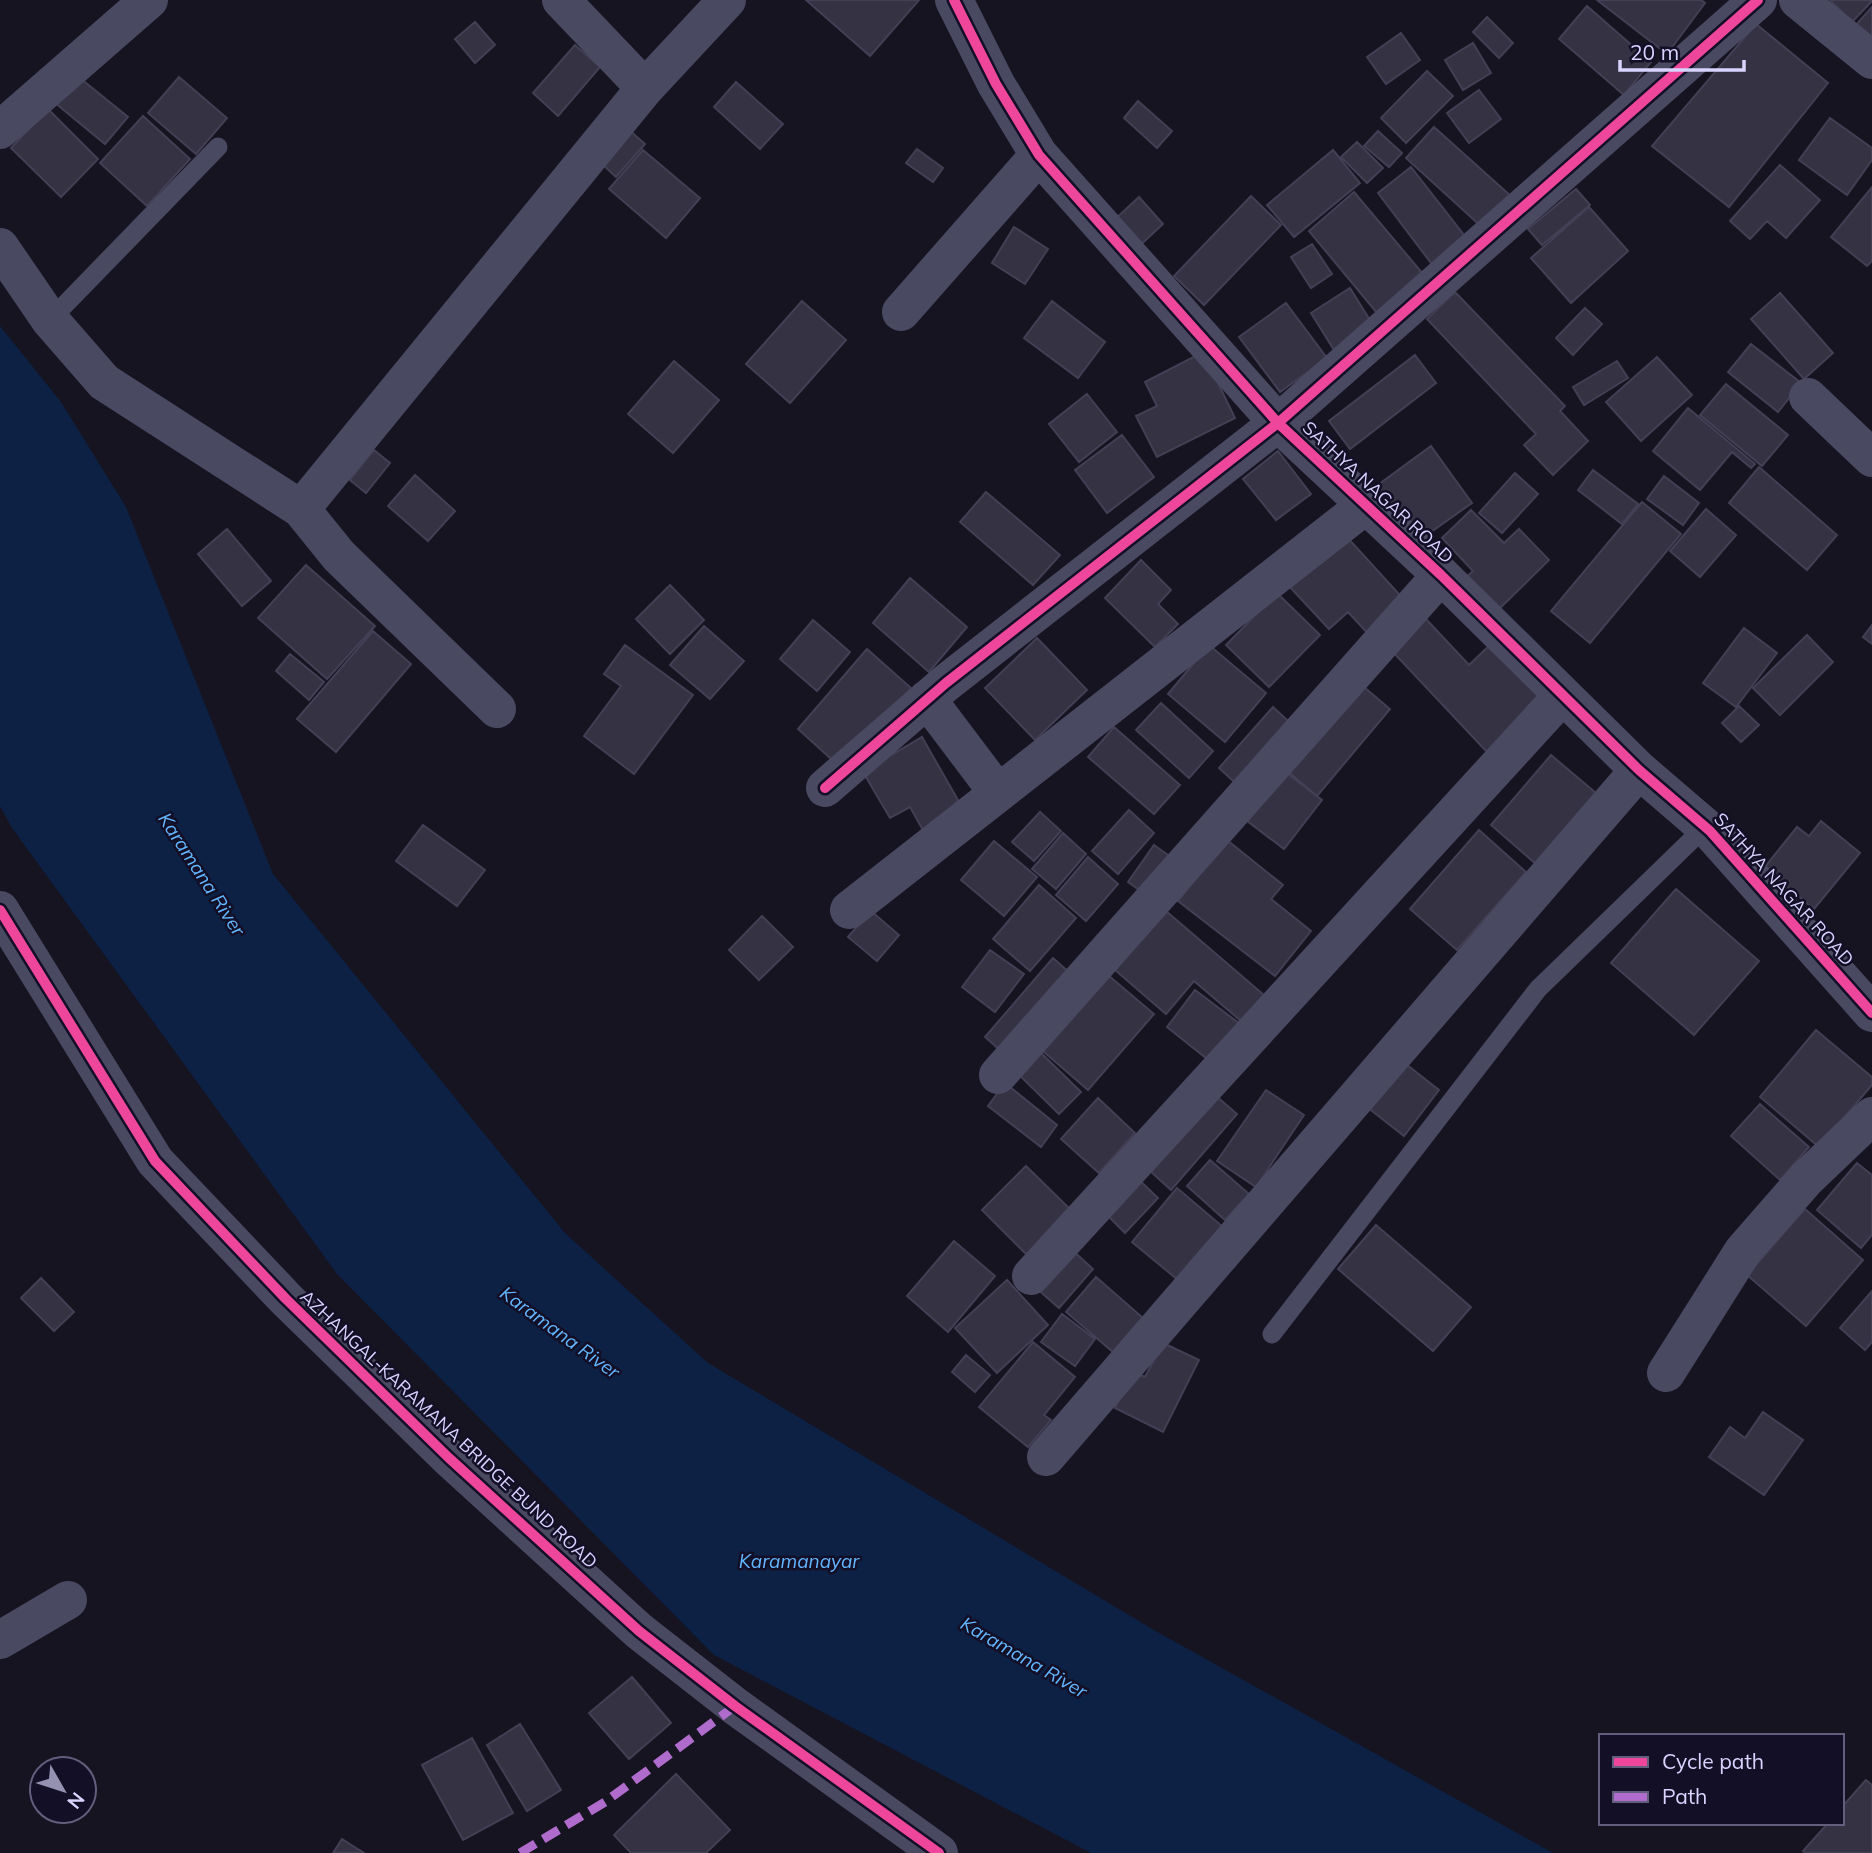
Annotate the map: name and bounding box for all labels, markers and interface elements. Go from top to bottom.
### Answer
scale bar [1620,28,1744,72]
text: 20 m [1630,39,1679,65]
street label: SATHYA NAGAR ROAD [1298,416,1458,568]
water label: Karamana River [153,808,251,941]
street label: SATHYA NAGAR ROAD [1709,808,1859,970]
water label: Karamana River [495,1281,625,1384]
street label: AZHANGAL-KARAMANA BRIDGE BUND ROAD [296,1285,602,1573]
water label: Karamanayar [739,1549,860,1573]
water label: Karamana River [956,1611,1092,1703]
legend [1599,1734,1844,1825]
text: Cycle path [1662,1748,1764,1774]
north arrow [28,1755,98,1825]
text: Path [1662,1783,1707,1809]
text: N [62,1788,90,1814]

